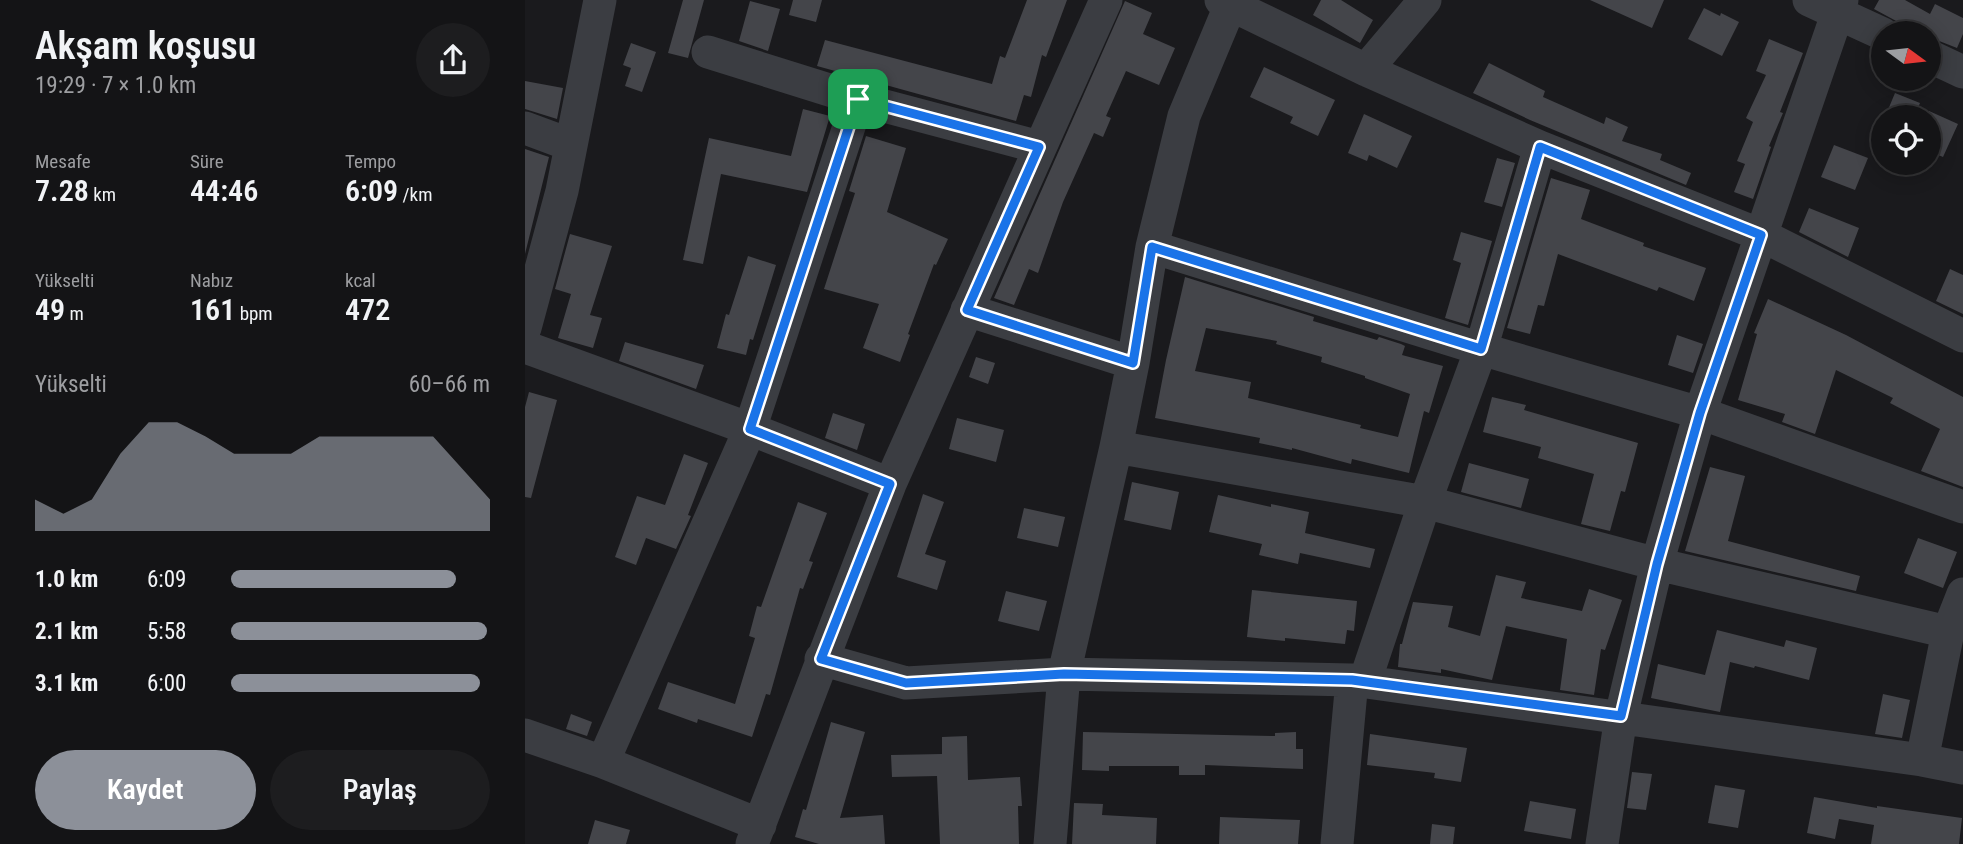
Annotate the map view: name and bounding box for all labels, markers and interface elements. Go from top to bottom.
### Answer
north arrow [1871,21,1941,91]
map controls [1871,21,1941,175]
button: share [416,23,490,97]
text: Akşam koşusu [35,24,256,68]
pin [828,69,888,129]
text: 19:29 · 7 × 1.0 km [35,72,196,99]
icon: arrive [839,80,877,118]
button: locate [1871,105,1941,175]
text: Mesafe [35,150,91,173]
text: Süre [190,150,224,173]
text: Tempo [345,150,396,173]
text: 7.28 [35,173,89,208]
text: 44:46 [190,173,258,208]
text: 6:09 [345,173,398,208]
text: km [89,183,116,206]
text: /km [398,183,432,206]
text: Yükselti [35,269,94,292]
text: Nabız [190,269,233,292]
text: kcal [345,269,376,292]
text: 49 [35,292,65,327]
text: 161 [190,292,235,327]
text: 472 [345,292,390,327]
text: m [65,302,84,325]
text: bpm [235,302,273,325]
text: Yükselti [35,371,107,398]
text: 60–66 m [409,371,490,398]
text: 1.0 km [35,566,98,593]
text: 6:09 [147,566,186,593]
text: 2.1 km [35,618,98,645]
text: 5:58 [147,618,186,645]
text: 3.1 km [35,670,98,697]
text: 6:00 [147,670,186,697]
button: Kaydet [35,750,256,830]
button: Paylaş [270,750,490,830]

